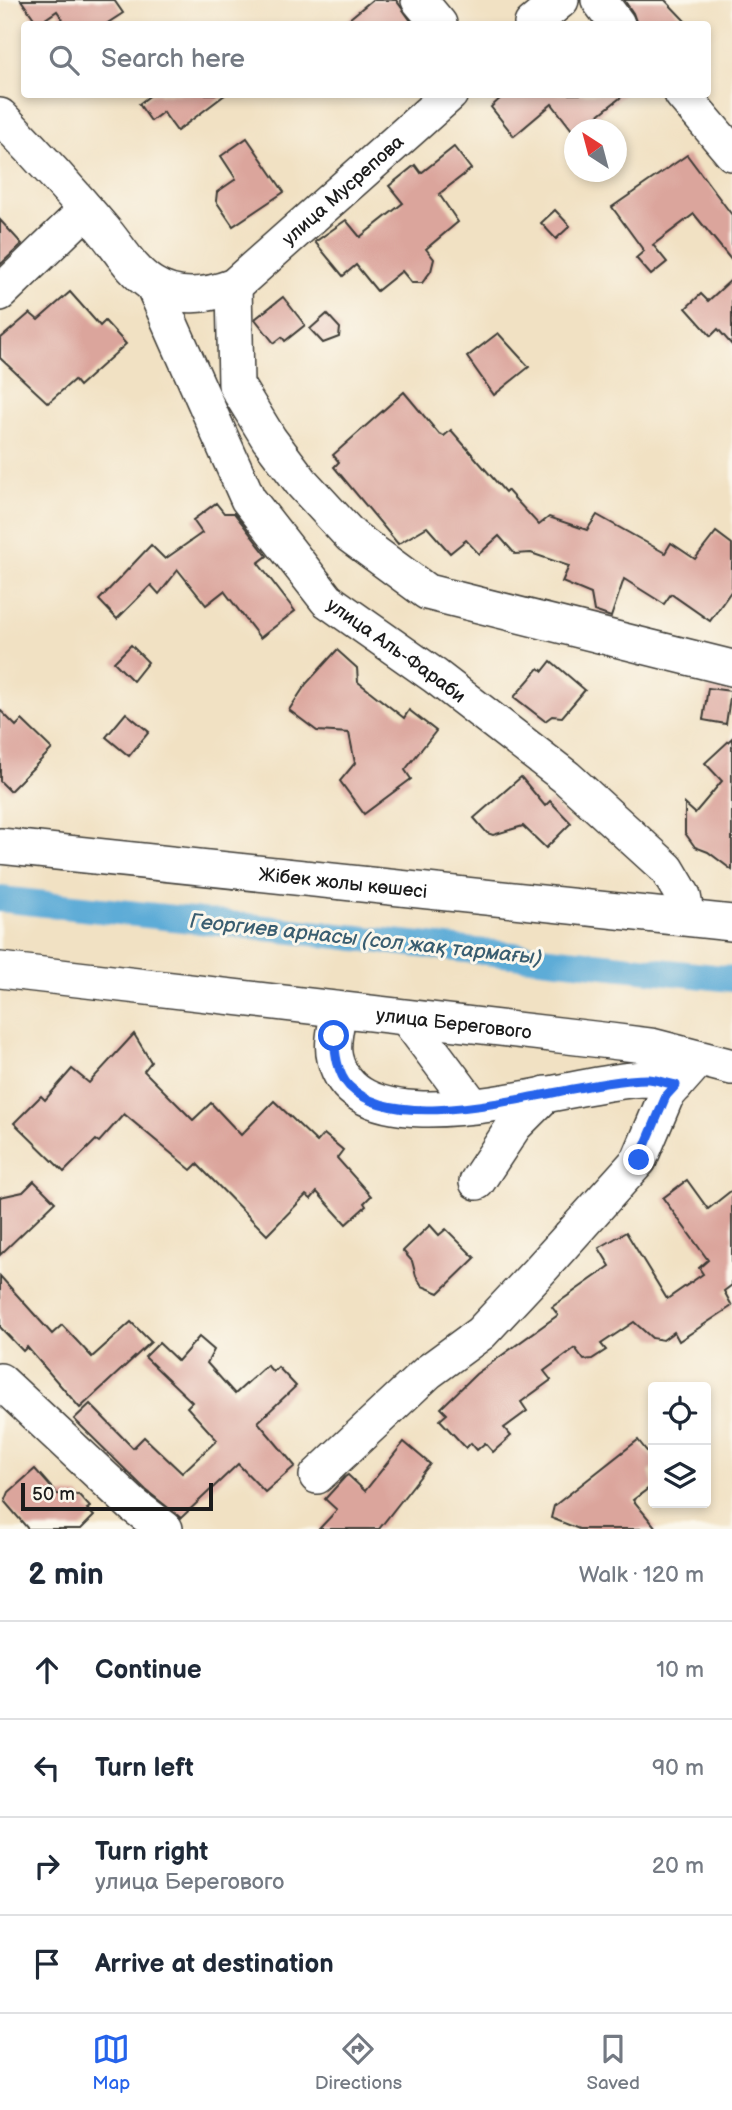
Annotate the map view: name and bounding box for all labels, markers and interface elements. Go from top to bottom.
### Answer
search box [21,21,711,98]
icon: search [45,41,83,79]
text: Search here [101,44,245,75]
north arrow [564,119,627,182]
street label: улица Мусрепова [278,131,409,251]
street label: улица Аль-Фараби [322,594,470,708]
street label: Жібек жолы көшесі [257,863,428,904]
water label: Георгиев арнасы (сол жақ тармағы) [188,909,544,970]
street label: улица Берегового [375,1004,533,1045]
route start [318,1020,349,1051]
route end [623,1144,654,1175]
map controls [648,1382,711,1508]
button: locate [648,1382,711,1445]
button: layers [648,1445,711,1508]
scale bar [21,1480,214,1512]
text: 50 m [32,1483,75,1506]
text: 2 min [28,1557,104,1593]
text: Walk · 120 m [579,1561,704,1589]
icon: ahead [28,1651,66,1689]
text: Continue [95,1655,202,1686]
text: 10 m [656,1656,704,1684]
icon: left [28,1749,66,1787]
text: Turn left [95,1753,194,1784]
text: 90 m [652,1754,704,1782]
text: Turn right [95,1837,208,1868]
icon: right [28,1847,66,1885]
text: 20 m [652,1852,704,1880]
text: улица Берегового [95,1868,284,1896]
icon: arrive [28,1945,66,1983]
text: Arrive at destination [95,1949,334,1980]
tab: Map [92,2030,130,2095]
tab: Directions [315,2030,402,2095]
tab: Saved [586,2030,640,2095]

